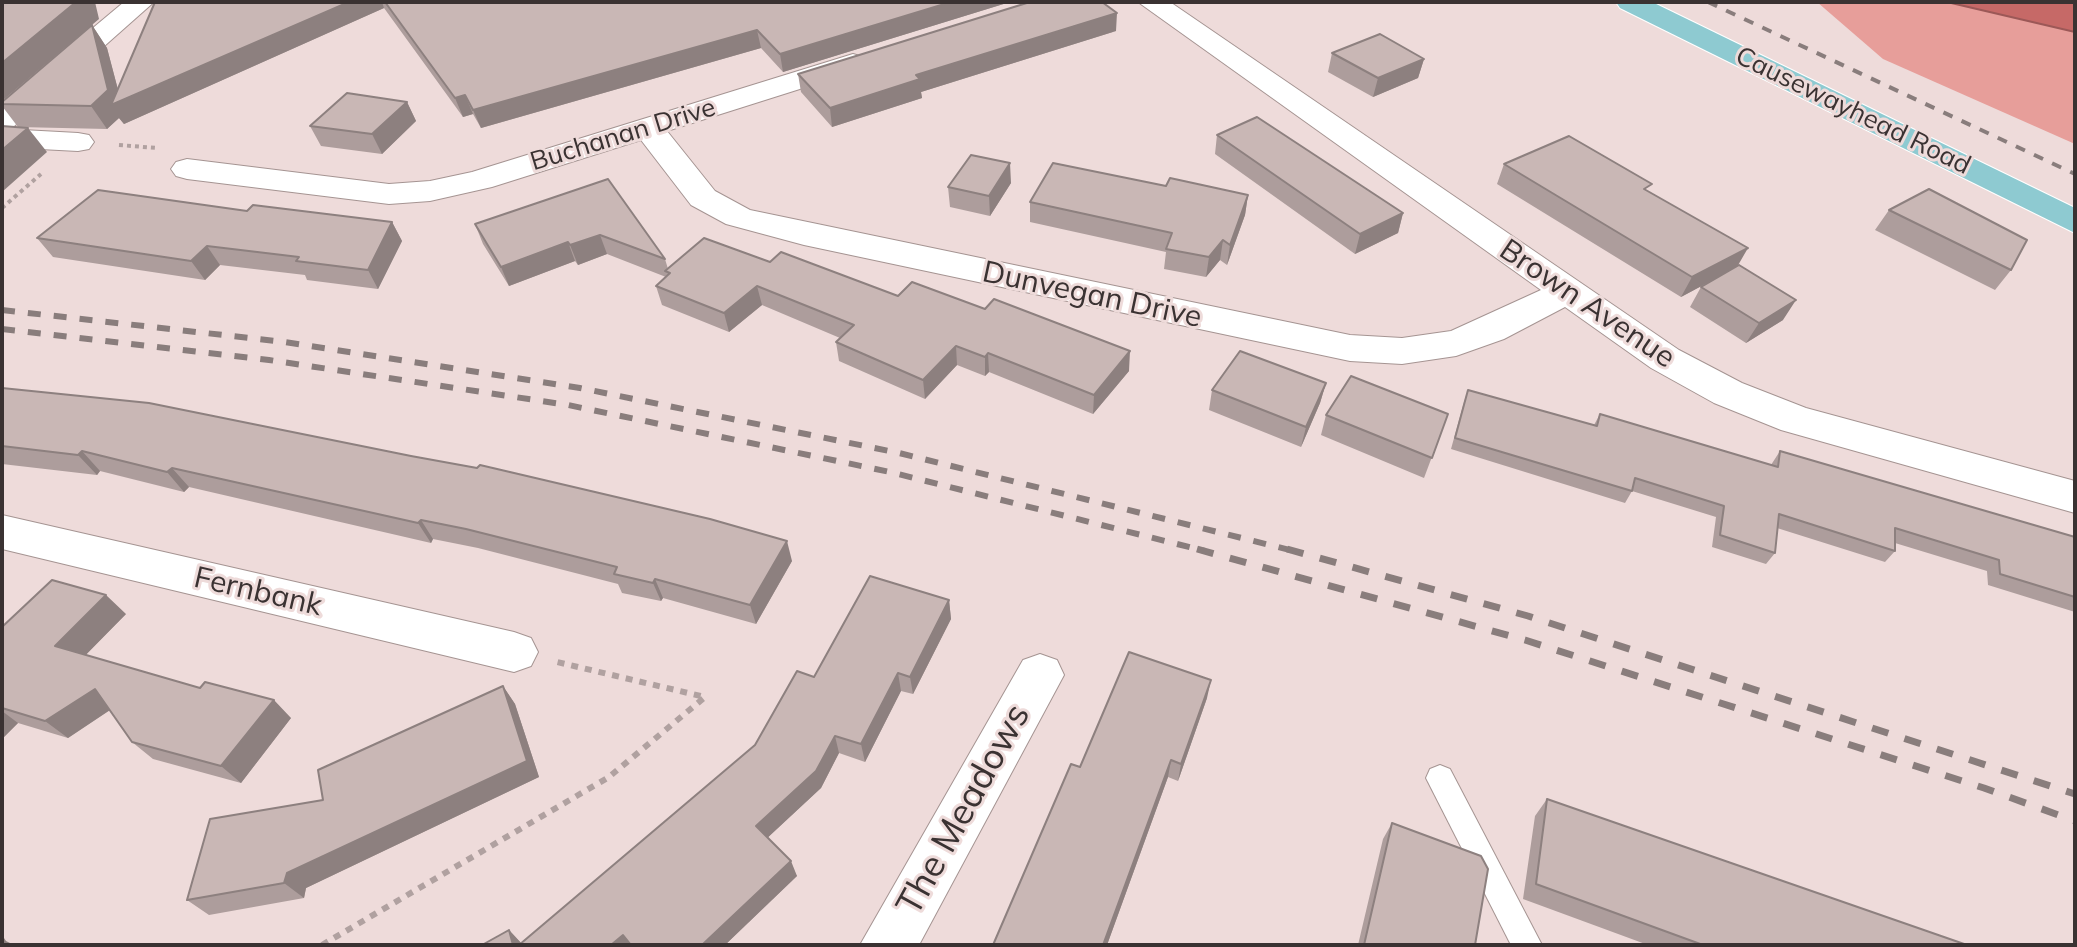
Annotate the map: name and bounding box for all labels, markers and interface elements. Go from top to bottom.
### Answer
street label: Causewayhead Road [1730,41,1976,181]
street label: Buchanan Drive [527,92,719,178]
street label: Brown Avenue [1492,232,1682,376]
street label: Dunvegan Drive [979,254,1205,336]
street label: Fernbank [191,560,325,624]
street label: The Meadows [888,697,1040,923]

